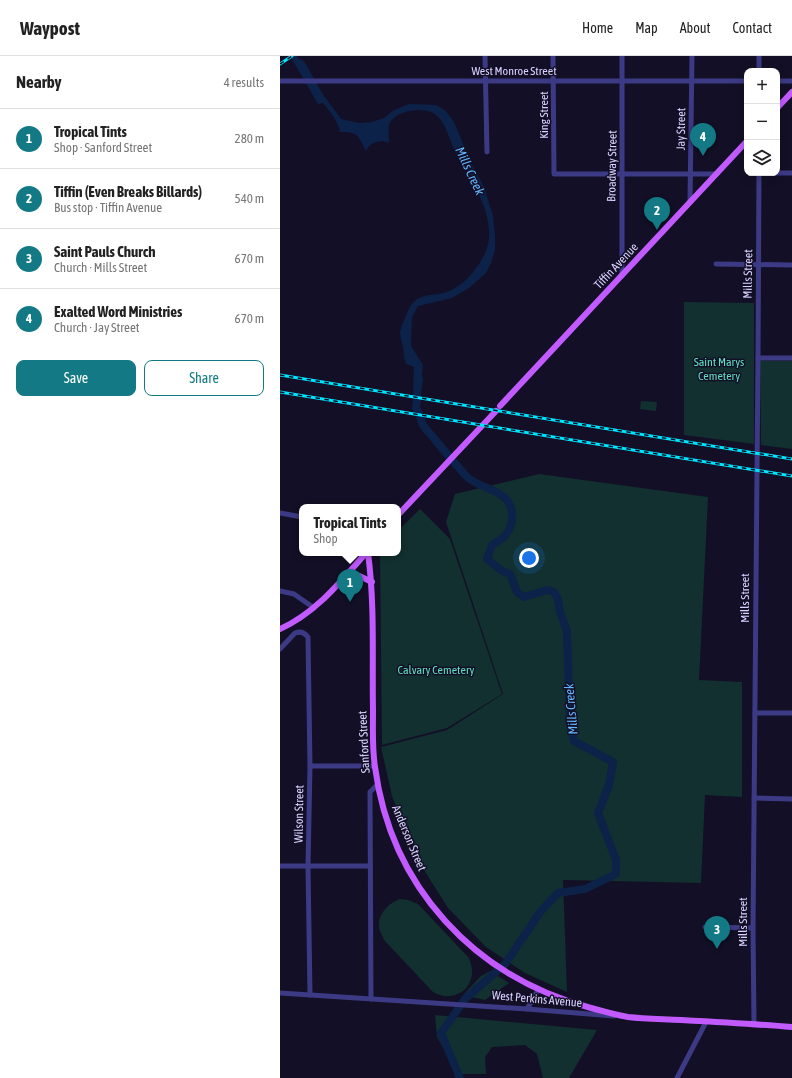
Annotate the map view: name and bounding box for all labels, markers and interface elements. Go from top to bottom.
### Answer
text: Waypost [20,17,80,39]
text: Home [582,20,613,36]
text: Map [635,20,658,36]
text: About [680,20,711,36]
text: Contact [733,20,772,36]
street label: West Monroe Street [471,64,557,78]
map controls [744,68,780,176]
button: + [744,68,780,104]
text: Nearby [16,72,62,92]
text: 4 results [224,75,264,90]
street label: King Street [537,91,551,139]
button: − [744,104,780,140]
street label: Jay Street [674,107,688,150]
text: Tropical Tints [54,123,127,140]
pin: 4 [690,123,716,156]
street label: Broadway Street [604,130,620,202]
text: 1 [26,131,32,146]
text: 280 m [235,131,264,146]
text: Shop · Sanford Street [54,140,152,155]
button: layers [744,140,780,176]
water label: Mills Creek [452,144,488,198]
text: Tiffin (Even Breaks Billards) [54,183,202,200]
text: 2 [26,191,32,206]
text: 540 m [235,191,264,206]
pin: 2 [644,197,670,230]
text: Bus stop · Tiffin Avenue [54,200,162,215]
street label: Tiffin Avenue [591,240,641,292]
text: Saint Pauls Church [54,243,156,260]
street label: Mills Street [741,249,755,299]
text: 3 [26,251,32,266]
text: 670 m [235,251,264,266]
text: Church · Mills Street [54,260,147,275]
text: Exalted Word Ministries [54,303,182,320]
text: 4 [26,311,32,326]
text: 670 m [235,311,264,326]
text: Church · Jay Street [54,320,140,335]
park label: Saint Marys Cemetery [694,355,744,383]
button: Save [16,360,136,396]
button: Share [144,360,264,396]
popup [299,504,401,556]
text: Tropical Tints [314,514,386,531]
text: Shop [314,531,338,546]
your location [519,548,539,568]
pin: 1 [337,569,363,602]
street label: Mills Street [738,573,752,623]
park label: Calvary Cemetery [398,663,474,677]
water label: Mills Creek [561,682,581,735]
street label: Sanford Street [355,710,373,774]
street label: Wilson Street [291,784,307,843]
street label: Anderson Street [389,803,429,873]
street label: Mills Street [736,897,750,947]
pin: 3 [704,916,730,949]
street label: West Perkins Avenue [491,988,583,1010]

